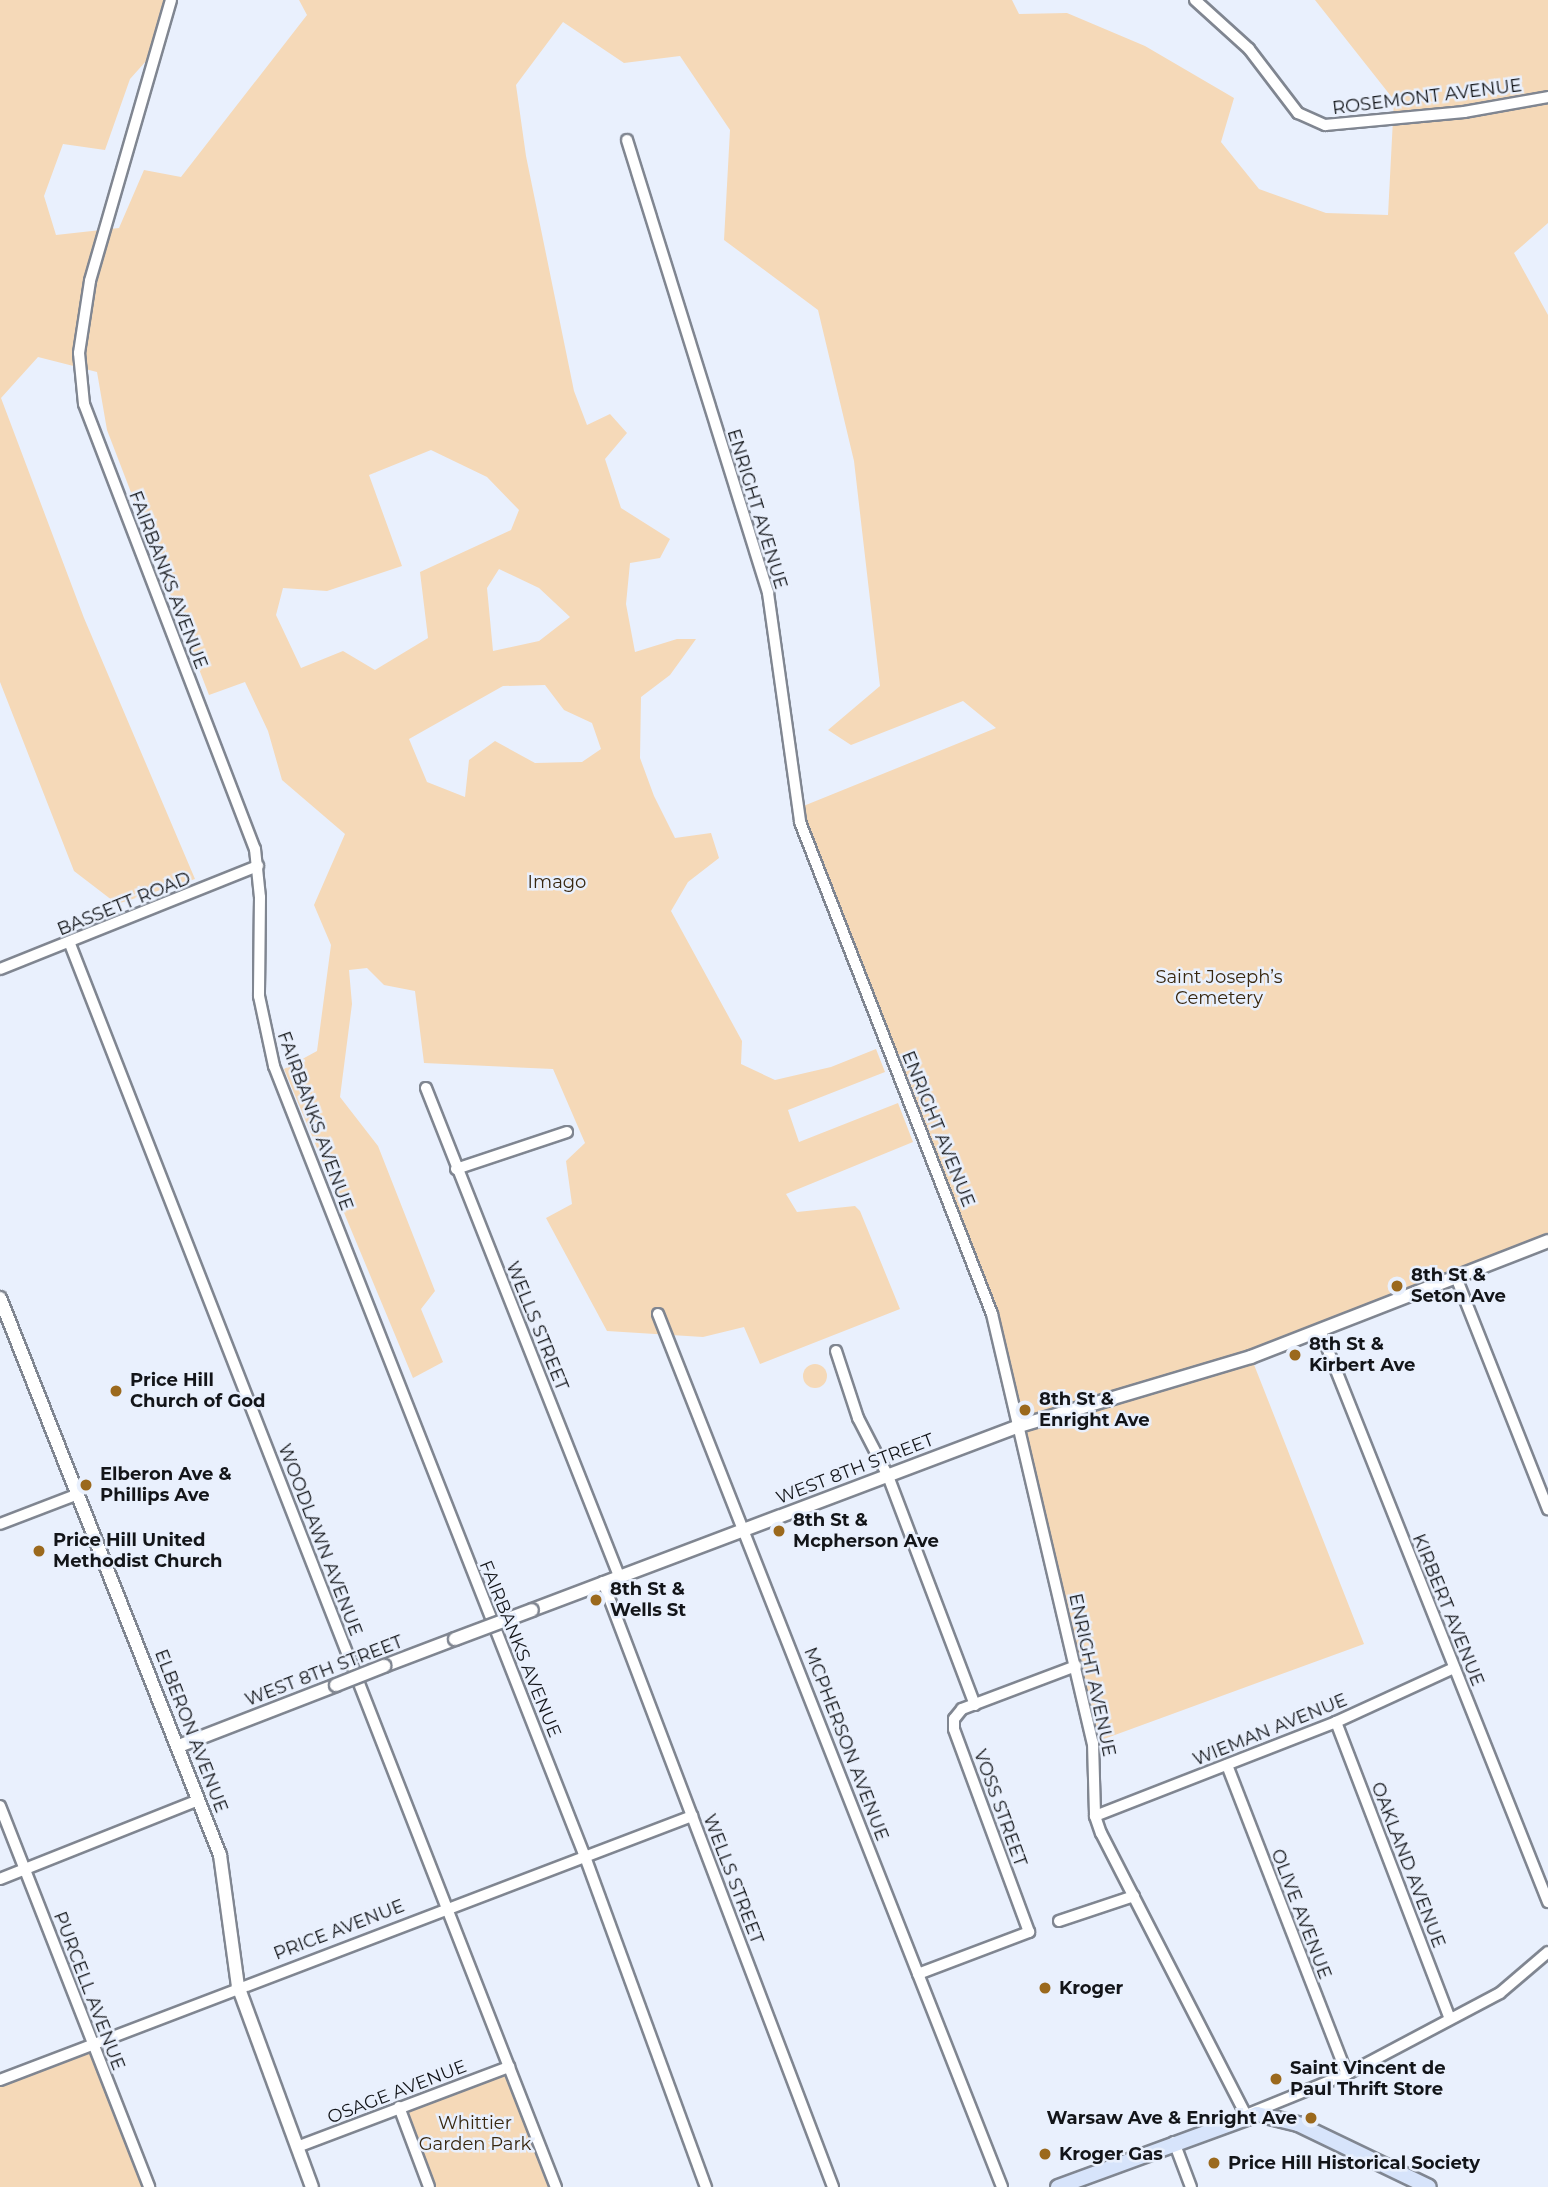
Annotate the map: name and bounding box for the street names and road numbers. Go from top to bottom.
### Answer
street label: ROSEMONT AVENUE [1331,75,1523,119]
street label: ENRIGHT AVENUE [722,426,792,592]
street label: FAIRBANKS AVENUE [124,488,212,672]
street label: BASSETT ROAD [54,867,194,941]
street label: FAIRBANKS AVENUE [273,1028,357,1214]
street label: ENRIGHT AVENUE [897,1048,979,1210]
street label: WELLS STREET [501,1258,573,1394]
street label: WEST 8TH STREET [773,1429,937,1509]
street label: WOODLAWN AVENUE [273,1441,367,1639]
street label: KIRBERT AVENUE [1408,1531,1488,1689]
street label: FAIRBANKS AVENUE [475,1557,565,1741]
street label: ENRIGHT AVENUE [1064,1591,1120,1759]
street label: WEST 8TH STREET [242,1631,406,1711]
street label: MCPHERSON AVENUE [799,1644,893,1844]
street label: ELBERON AVENUE [150,1646,232,1816]
street label: WIEMAN AVENUE [1190,1689,1350,1771]
street label: VOSS STREET [969,1747,1031,1869]
street label: OAKLAND AVENUE [1366,1779,1450,1951]
street label: WELLS STREET [698,1811,768,1947]
street label: OLIVE AVENUE [1266,1846,1336,1982]
street label: PRICE AVENUE [271,1895,407,1965]
street label: PURCELL AVENUE [49,1909,129,2073]
street label: OSAGE AVENUE [324,2056,470,2128]

